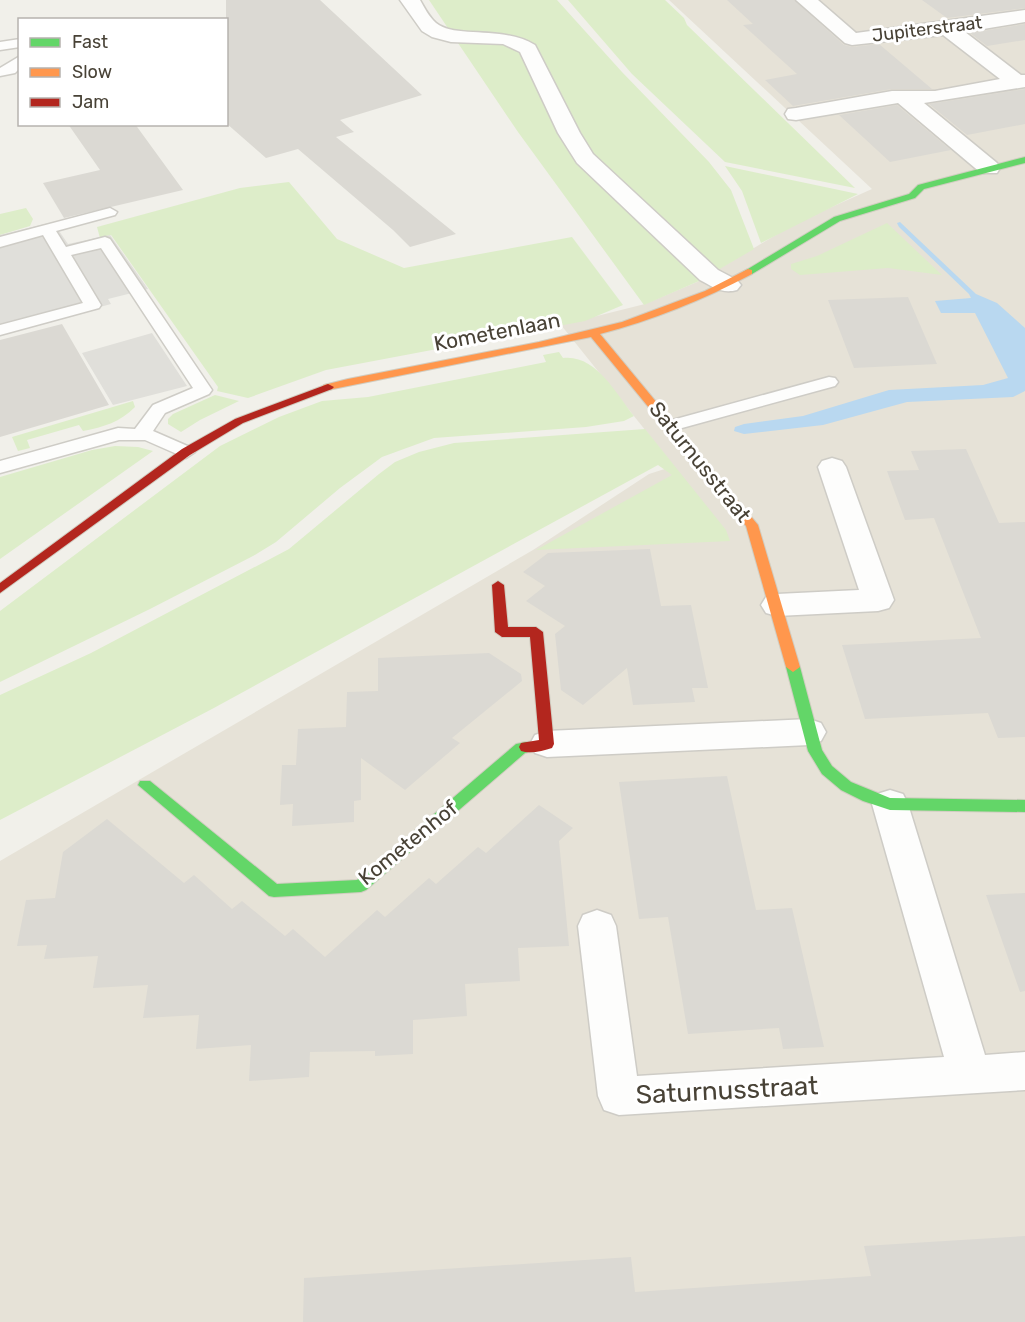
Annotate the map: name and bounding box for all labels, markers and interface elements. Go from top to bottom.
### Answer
street label: Jupiterstraat [871,11,983,47]
legend [18,18,228,126]
text: Fast [72,31,108,53]
text: Slow [72,61,112,83]
text: Jam [72,91,109,113]
street label: Kometenlaan [432,307,562,356]
street label: Saturnusstraat [644,397,757,527]
street label: Kometenhof [353,795,462,890]
street label: Saturnusstraat [635,1070,819,1111]

